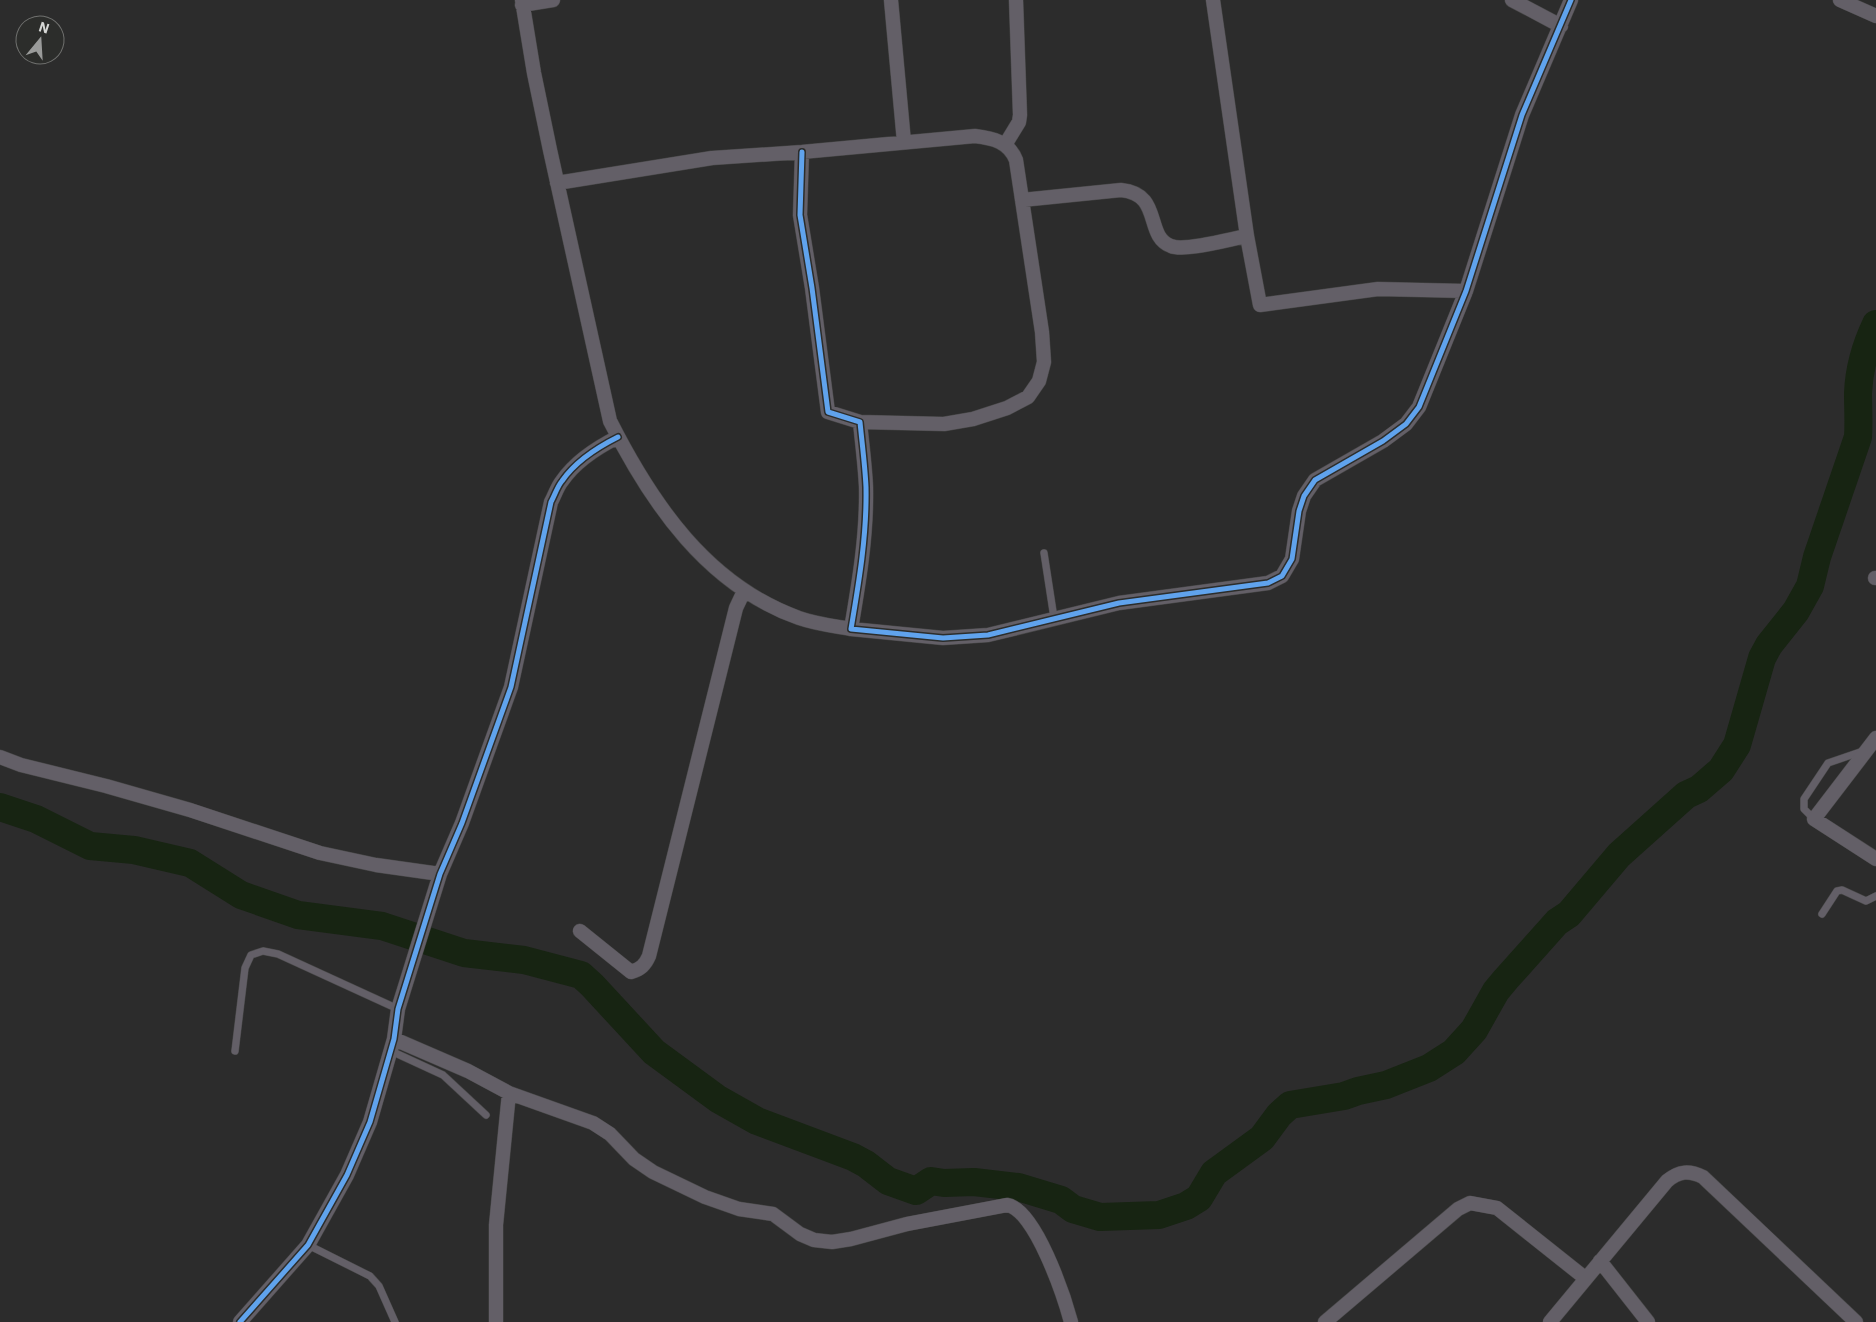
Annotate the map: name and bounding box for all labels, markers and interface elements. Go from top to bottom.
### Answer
north arrow [15,15,65,65]
text: N [36,18,52,38]

